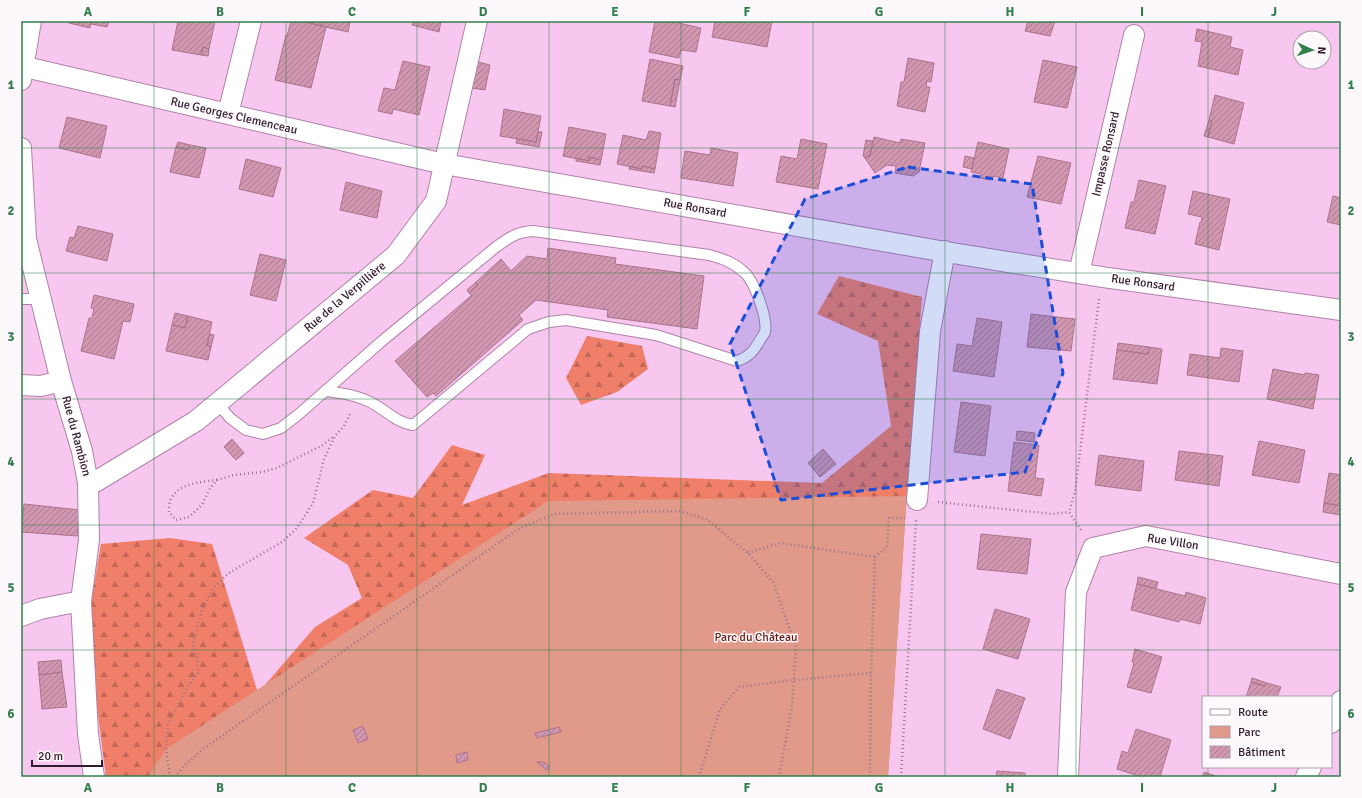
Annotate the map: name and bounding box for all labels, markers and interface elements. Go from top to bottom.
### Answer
text: A [84,4,93,20]
text: B [216,4,224,20]
text: C [348,4,356,20]
text: D [479,4,488,20]
text: E [611,4,619,20]
text: F [744,4,751,20]
text: G [875,4,883,20]
text: H [1006,4,1014,20]
text: I [1140,4,1144,20]
text: J [1271,4,1277,20]
north arrow [1292,30,1332,70]
text: N [1315,46,1328,55]
text: 1 [7,77,15,93]
text: 1 [1347,77,1355,93]
street label: Rue Georges Clemenceau [169,94,299,138]
street label: Impasse Ronsard [1089,110,1123,198]
street label: Rue Ronsard [662,195,728,221]
text: 2 [7,203,15,219]
text: 2 [1347,203,1355,219]
street label: Rue de la Verpillière [301,258,389,336]
street label: Rue Ronsard [1110,271,1176,295]
text: 3 [7,329,15,345]
text: 3 [1347,329,1355,345]
street label: Rue du Rambion [58,394,94,478]
text: 4 [7,454,15,470]
text: 4 [1347,454,1355,470]
street label: Rue Villon [1146,531,1200,553]
text: 5 [7,580,15,596]
text: 5 [1347,580,1355,596]
park label: Parc du Château [714,630,798,645]
legend [1202,696,1332,768]
text: Route [1238,705,1268,720]
text: 6 [7,706,15,722]
text: 6 [1347,706,1355,722]
text: Parc [1238,725,1261,740]
scale bar [32,742,102,768]
text: Bâtiment [1238,745,1285,760]
text: 20 m [38,749,63,764]
text: A [84,780,93,796]
text: B [216,780,224,796]
text: C [348,780,356,796]
text: D [479,780,488,796]
text: E [611,780,619,796]
text: F [744,780,751,796]
text: G [875,780,883,796]
text: H [1006,780,1014,796]
text: I [1140,780,1144,796]
text: J [1271,780,1277,796]

